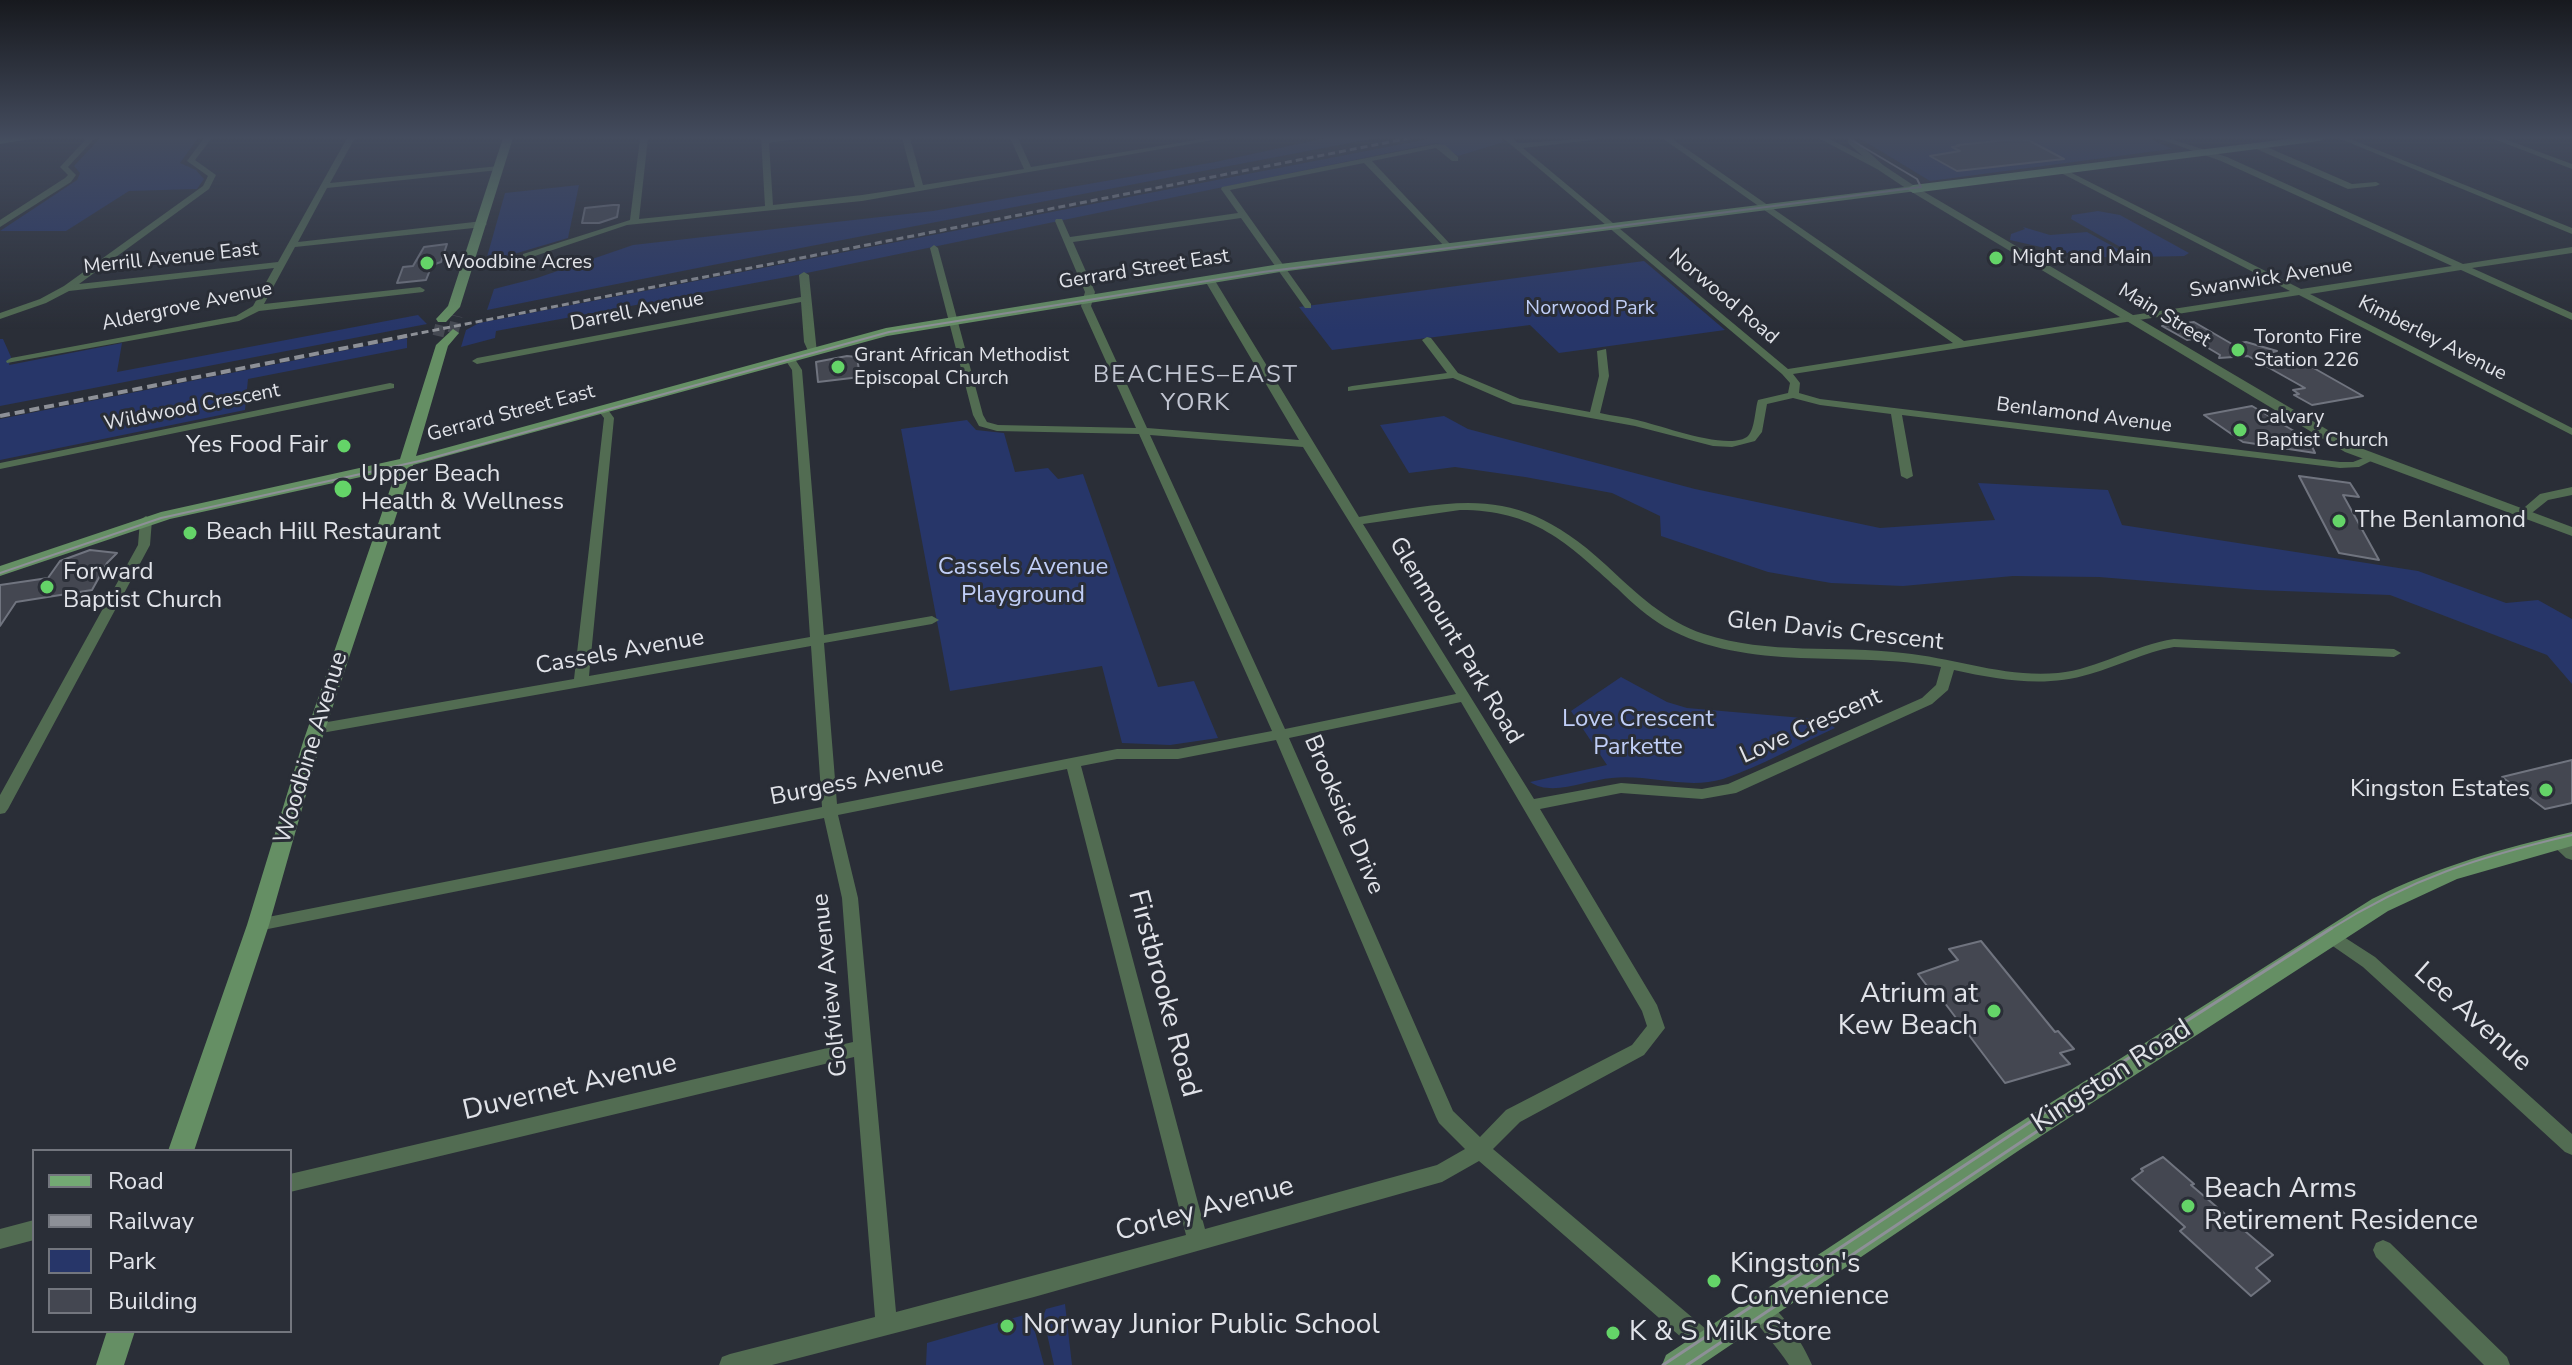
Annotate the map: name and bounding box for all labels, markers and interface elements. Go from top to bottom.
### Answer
street label: Merrill Avenue East [82,238,260,280]
street label: Norwood Road [1663,244,1783,350]
street label: Gerrard Street East [1057,245,1231,295]
place label: Might and Main [2012,246,2151,270]
marker: Might and Main [1987,249,2005,267]
place label: Woodbine Acres [443,251,592,275]
marker: Woodbine Acres [418,254,436,272]
street label: Swanwick Avenue [2188,254,2354,304]
street label: Aldergrove Avenue [100,277,274,337]
street label: Main Street [2114,279,2214,353]
street label: Darrell Avenue [568,287,706,337]
street label: Kimberley Avenue [2354,291,2510,387]
park label: Norwood Park [1525,297,1655,321]
place label: Toronto Fire Station 226 [2254,326,2362,373]
marker: Toronto Fire Station 226 [2229,341,2247,359]
place label: Grant African Methodist Episcopal Church [854,344,1069,391]
marker: Grant African Methodist Episcopal Church [829,358,847,376]
district label: BEACHES–EAST YORK [1093,362,1299,418]
street label: Wildwood Crescent [102,379,282,437]
street label: Gerrard Street East [425,380,597,448]
street label: Benlamond Avenue [1995,393,2173,439]
place label: Calvary Baptist Church [2256,406,2389,453]
marker: Calvary Baptist Church [2231,421,2249,439]
place label: Yes Food Fair [186,432,328,460]
marker: Yes Food Fair [335,437,353,455]
place label: Upper Beach Health & Wellness [361,461,564,517]
marker: Upper Beach Health & Wellness [332,478,354,500]
place label: The Benlamond [2355,507,2526,535]
marker: The Benlamond [2330,512,2348,530]
place label: Beach Hill Restaurant [206,519,441,547]
marker: Beach Hill Restaurant [181,524,199,542]
street label: Glenmount Park Road [1382,532,1528,750]
park label: Cassels Avenue Playground [938,554,1108,610]
place label: Forward Baptist Church [63,559,222,615]
marker: Forward Baptist Church [38,578,56,596]
street label: Glen Davis Crescent [1725,606,1945,658]
street label: Cassels Avenue [533,624,707,682]
street label: Woodbine Avenue [269,648,355,848]
street label: Love Crescent [1736,683,1886,771]
park label: Love Crescent Parkette [1562,706,1714,762]
street label: Brookside Drive [1297,731,1389,899]
street label: Burgess Avenue [768,751,946,813]
place label: Kingston Estates [2350,776,2530,804]
marker: Kingston Estates [2537,781,2555,799]
street label: Firstbrooke Road [1119,887,1207,1101]
street label: Golfview Avenue [807,892,855,1078]
street label: Lee Avenue [2406,956,2538,1080]
place label: Atrium at Kew Beach [1838,978,1978,1044]
marker: Atrium at Kew Beach [1985,1002,2003,1020]
street label: Kingston Road [2026,1013,2198,1141]
street label: Duvernet Avenue [460,1047,680,1129]
legend [32,1149,292,1333]
text: Road [108,1165,164,1197]
street label: Corley Avenue [1112,1170,1298,1250]
place label: Beach Arms Retirement Residence [2204,1173,2478,1239]
marker: Beach Arms Retirement Residence [2179,1197,2197,1215]
text: Railway [108,1205,194,1237]
text: Park [108,1245,156,1277]
place label: Kingston's Convenience [1730,1248,1889,1314]
marker: Kingston's Convenience [1705,1272,1723,1290]
text: Building [108,1285,198,1317]
place label: Norway Junior Public School [1023,1309,1380,1343]
place label: K & S Milk Store [1629,1316,1832,1350]
marker: Norway Junior Public School [998,1317,1016,1335]
marker: K & S Milk Store [1604,1324,1622,1342]

